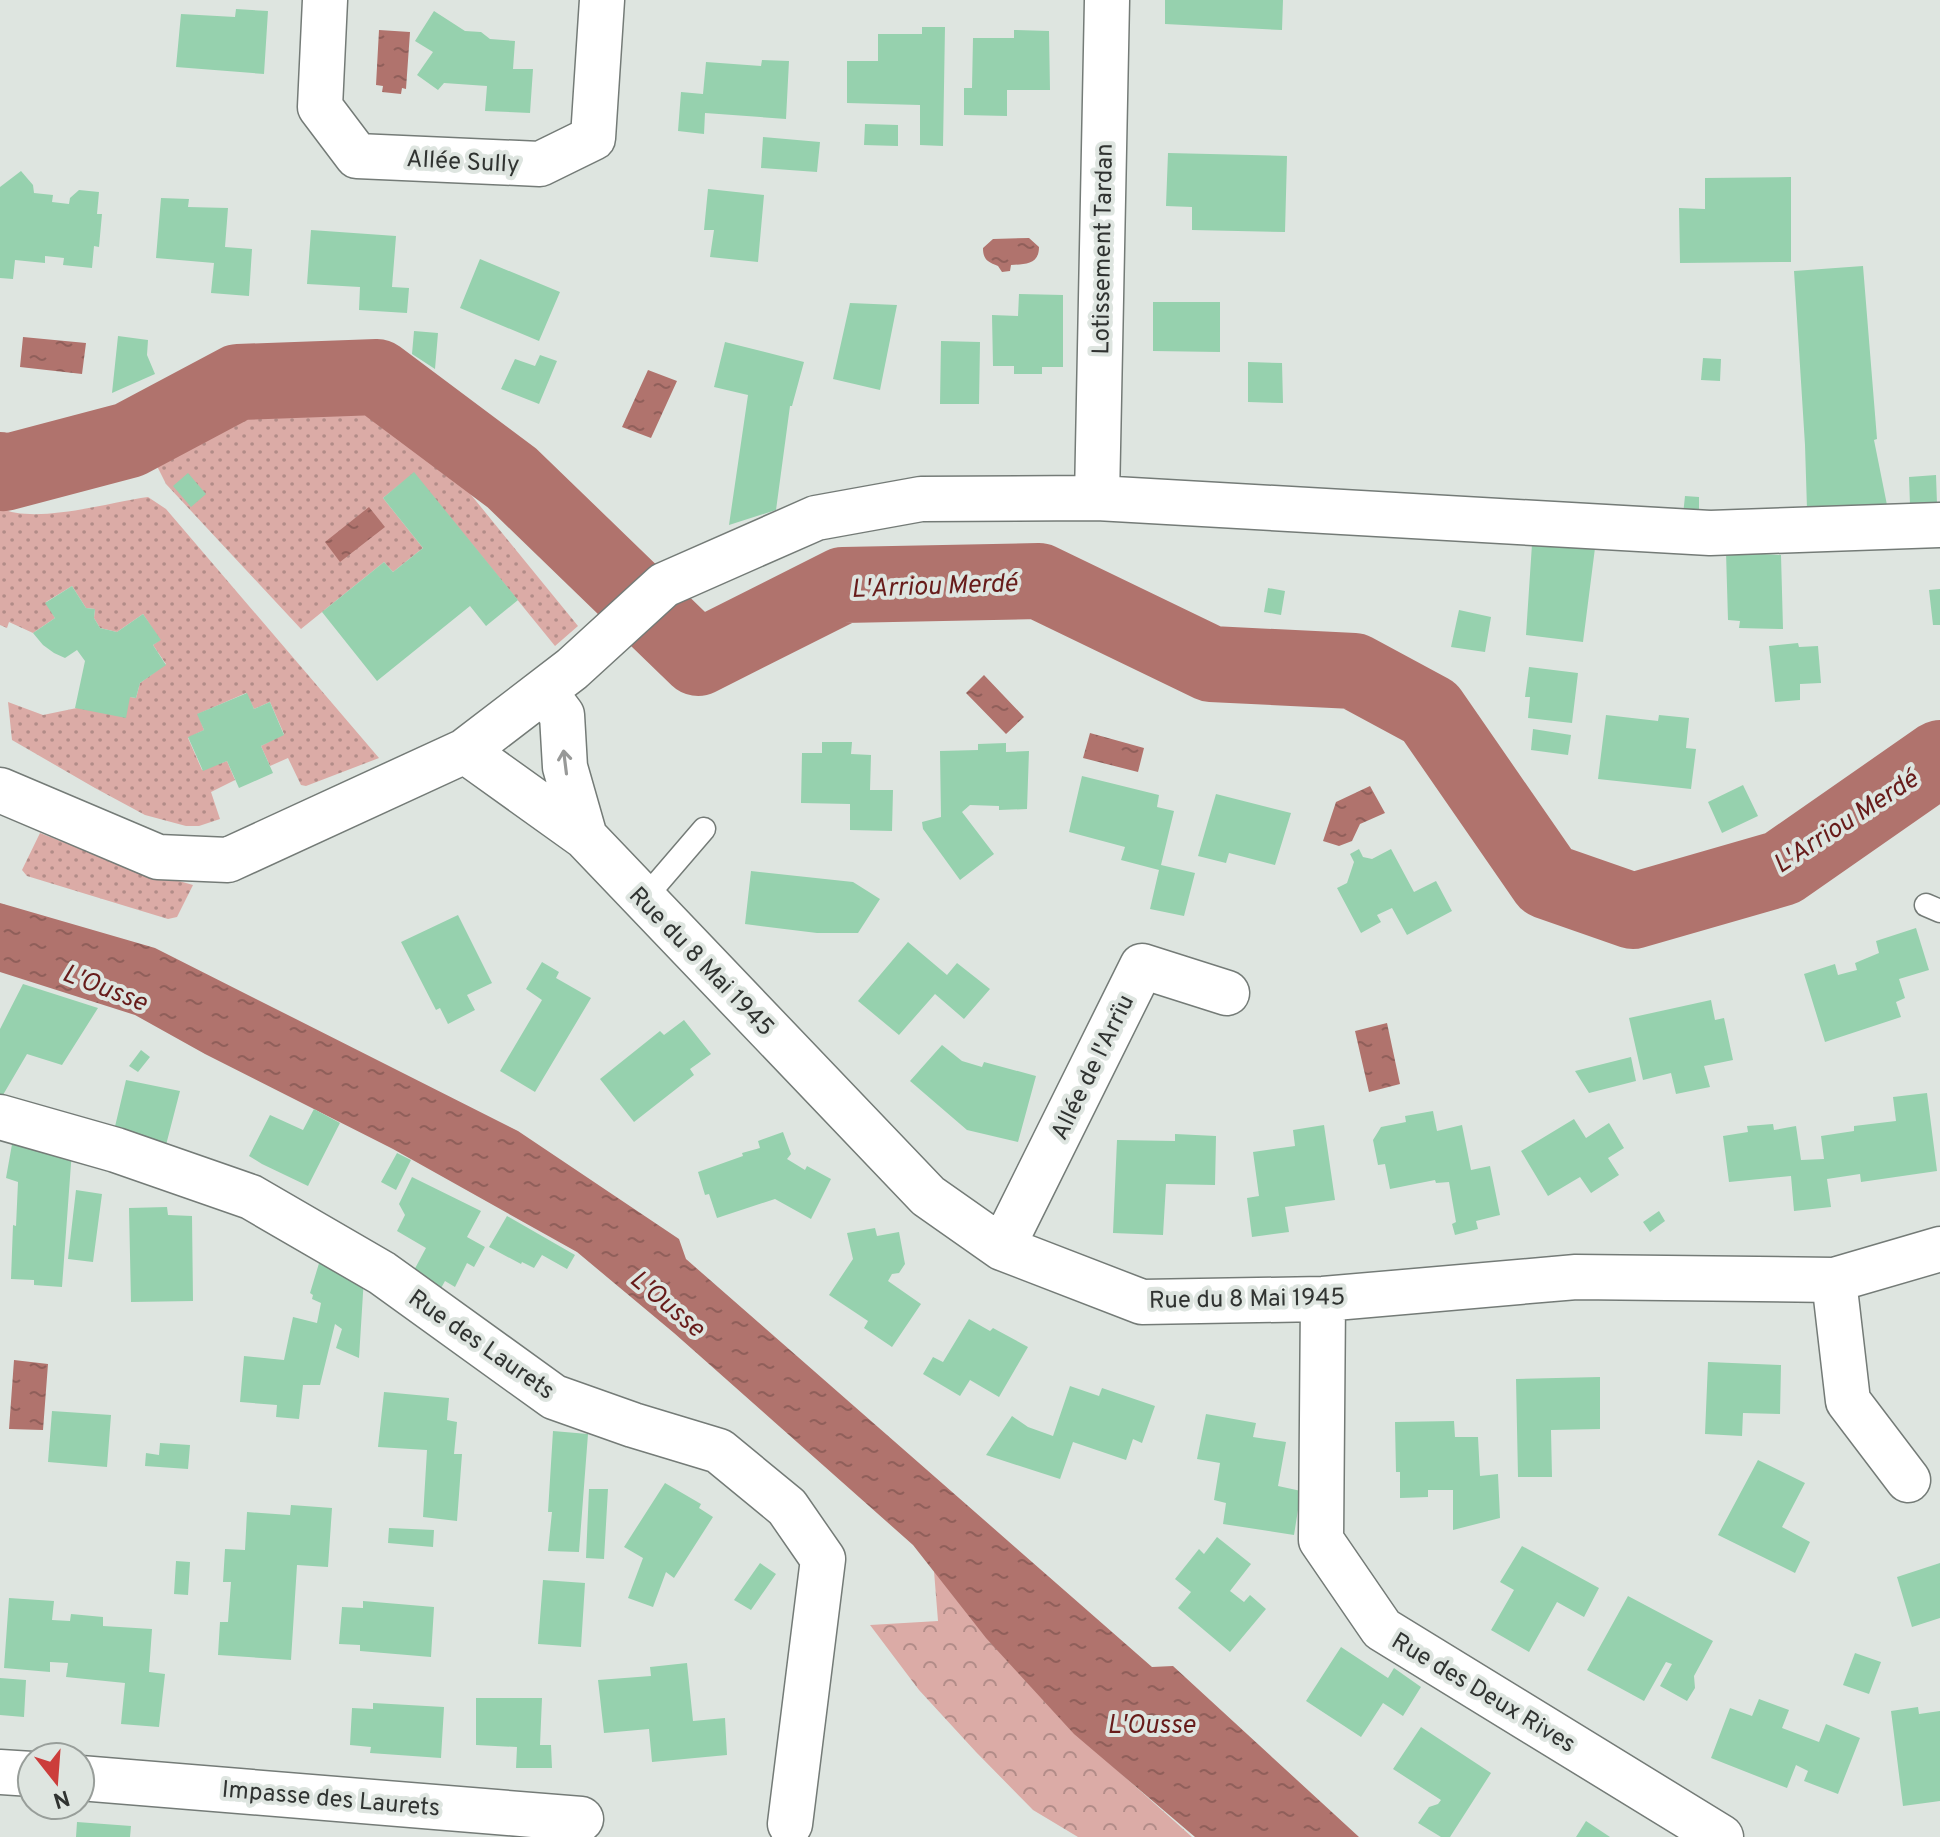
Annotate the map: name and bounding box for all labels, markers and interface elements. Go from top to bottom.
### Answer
street label: Lotissement Tardan [1087,143,1121,355]
street label: Allée Sully [405,145,520,181]
water label: L'Arriou Merdé [850,568,1020,607]
one-way arrow [558,750,573,776]
water label: L'Arriou Merdé [1768,763,1927,882]
street label: Rue du 8 Mai 1945 [622,881,780,1043]
water label: L'Ousse [57,958,152,1021]
street label: Allée de l'Arrïu [1046,990,1142,1146]
water label: L'Ousse [622,1264,711,1346]
street label: Rue du 8 Mai 1945 [1149,1283,1346,1317]
street label: Rue des Laurets [402,1284,560,1407]
street label: Rue des Deux Rives [1385,1627,1580,1761]
water label: L'Ousse [1107,1710,1196,1743]
north arrow [16,1741,96,1821]
street label: Impasse des Laurets [220,1776,441,1824]
text: N [50,1783,73,1813]

